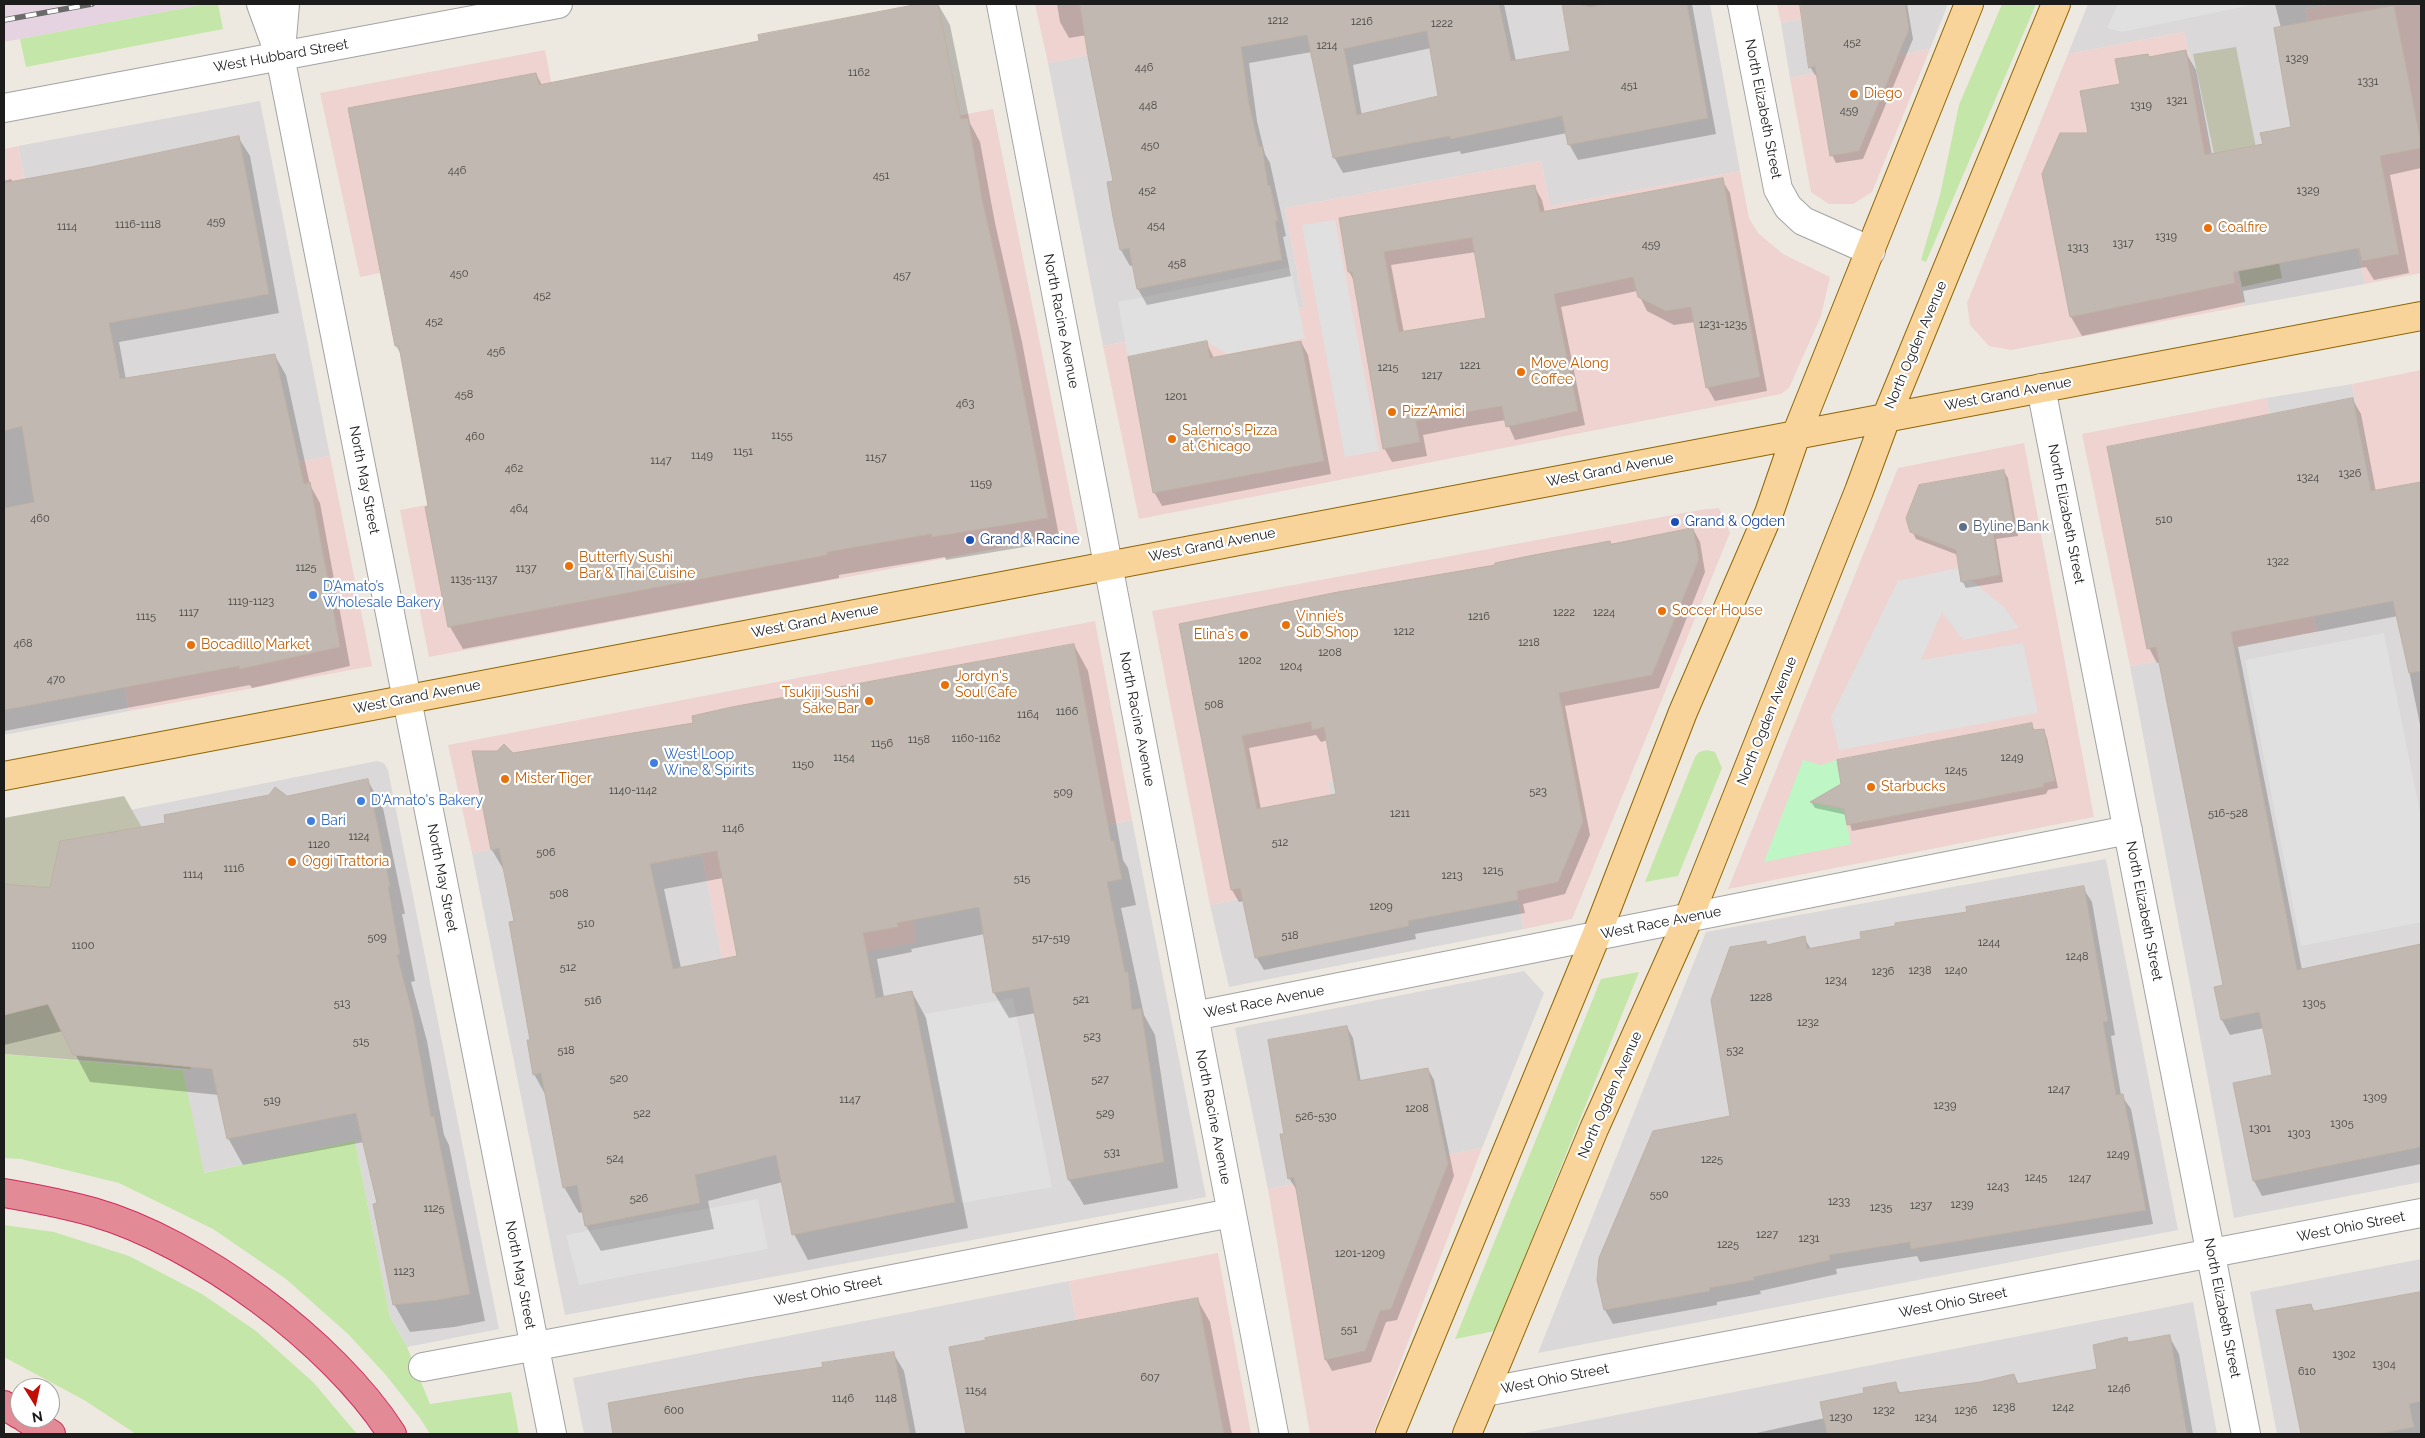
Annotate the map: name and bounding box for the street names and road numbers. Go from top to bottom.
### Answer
street label: West Hubbard Street [212,36,350,76]
street label: North Elizabeth Street [1741,38,1785,180]
street label: North Racine Avenue [1040,252,1082,390]
street label: North Ogden Avenue [1881,279,1951,411]
street label: West Grand Avenue [1943,373,2073,415]
street label: North May Street [345,424,383,536]
street label: North Elizabeth Street [2044,443,2088,585]
street label: West Grand Avenue [1545,449,1675,491]
street label: West Grand Avenue [1147,524,1277,566]
street label: West Grand Avenue [750,600,880,642]
street label: North Racine Avenue [1116,650,1158,788]
street label: North Ogden Avenue [1733,654,1801,788]
street label: West Grand Avenue [352,676,482,718]
street label: North May Street [423,822,461,934]
street label: North Elizabeth Street [2122,840,2166,982]
street label: West Race Avenue [1599,903,1723,943]
street label: West Race Avenue [1202,982,1326,1022]
street label: North Ogden Avenue [1574,1029,1646,1161]
street label: North Racine Avenue [1192,1048,1234,1186]
street label: West Ohio Street [2296,1208,2406,1246]
street label: North May Street [501,1219,539,1331]
street label: North Elizabeth Street [2200,1237,2244,1379]
street label: West Ohio Street [773,1272,883,1310]
street label: West Ohio Street [1898,1284,2008,1322]
street label: West Ohio Street [1500,1360,1610,1398]

